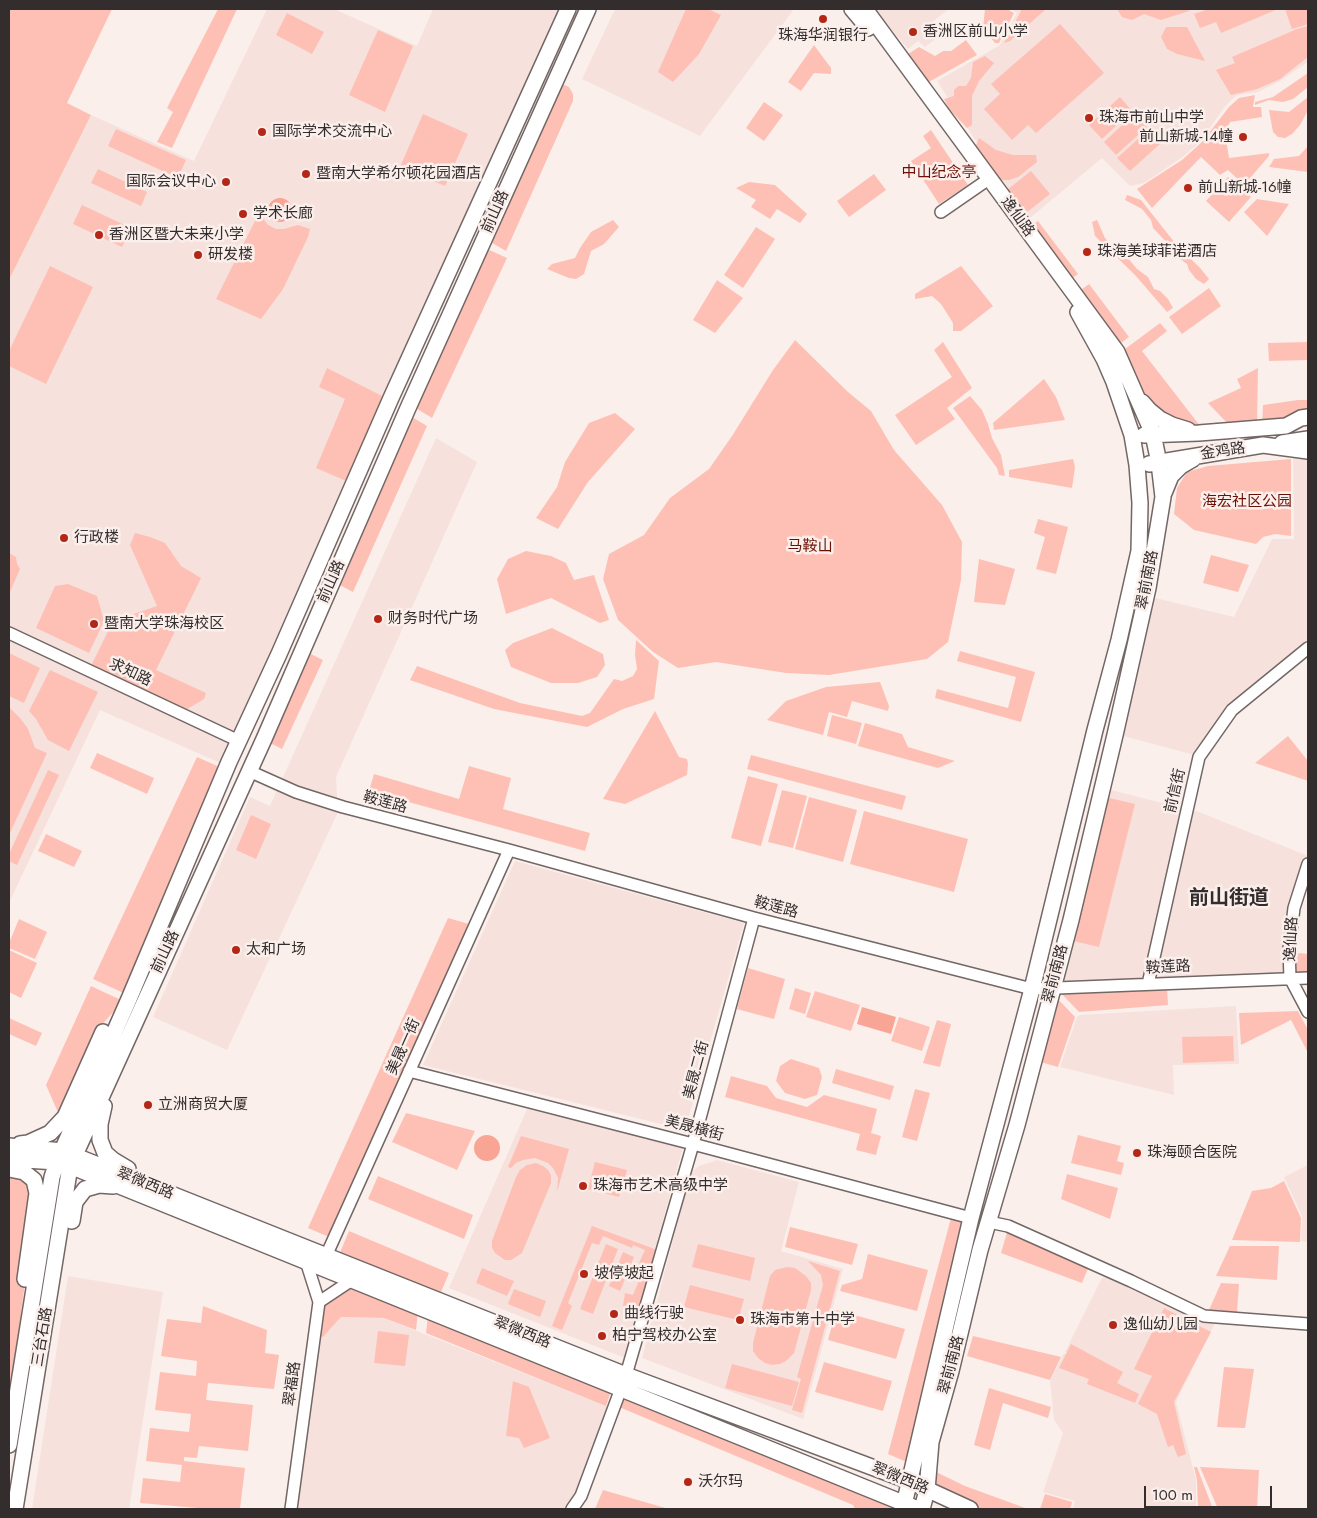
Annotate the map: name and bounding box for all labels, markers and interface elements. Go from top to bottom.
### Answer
marker: 珠海华润银行 [817,13,829,25]
place label: 香洲区前山小学 [923,23,1028,41]
marker: 香洲区前山小学 [907,26,919,38]
place label: 珠海华润银行 [778,27,868,45]
place label: 珠海市前山中学 [1099,109,1204,127]
marker: 珠海市前山中学 [1083,112,1095,124]
place label: 国际学术交流中心 [272,123,392,141]
marker: 国际学术交流中心 [256,126,268,138]
place label: 前山新城-14幢 [1139,128,1233,146]
marker: 前山新城-14幢 [1237,131,1249,143]
park label: 中山纪念亭 [902,164,976,182]
place label: 暨南大学希尔顿花园酒店 [316,165,481,183]
marker: 暨南大学希尔顿花园酒店 [300,168,312,180]
place label: 国际会议中心 [126,173,216,191]
marker: 国际会议中心 [220,176,232,188]
place label: 前山新城-16幢 [1198,179,1292,197]
marker: 前山新城-16幢 [1182,182,1194,194]
street label: 前山路 [479,188,513,236]
street label: 逸仙路 [996,194,1038,240]
place label: 学术长廊 [253,205,313,223]
marker: 学术长廊 [237,208,249,220]
place label: 香洲区暨大未来小学 [109,226,244,244]
marker: 香洲区暨大未来小学 [93,229,105,241]
place label: 珠海美球菲诺酒店 [1097,243,1217,261]
place label: 研发楼 [208,246,253,264]
marker: 珠海美球菲诺酒店 [1081,246,1093,258]
marker: 研发楼 [192,249,204,261]
street label: 金鸡路 [1199,440,1247,464]
park label: 海宏社区公园 [1202,493,1292,511]
place label: 行政楼 [74,529,119,547]
marker: 行政楼 [58,532,70,544]
park label: 马鞍山 [788,538,832,556]
street label: 翠前南路 [1133,549,1163,611]
street label: 前山路 [315,558,349,606]
place label: 财务时代广场 [388,610,478,628]
marker: 财务时代广场 [372,613,384,625]
place label: 暨南大学珠海校区 [104,615,224,633]
marker: 暨南大学珠海校区 [88,618,100,630]
street label: 求知路 [106,655,154,691]
street label: 前信街 [1162,767,1190,815]
street label: 鞍莲路 [361,788,409,818]
district label: 前山街道 [1189,887,1269,911]
street label: 鞍莲路 [752,893,800,923]
street label: 逸仙路 [1282,916,1302,962]
street label: 前山路 [148,928,184,976]
place label: 太和广场 [246,941,306,959]
street label: 翠前南路 [1040,943,1072,1005]
marker: 太和广场 [230,944,242,956]
street label: 鞍莲路 [1145,958,1191,978]
street label: 美晟一街 [384,1016,424,1078]
street label: 美晟二街 [681,1039,713,1101]
place label: 立洲商贸大厦 [158,1096,248,1114]
marker: 立洲商贸大厦 [142,1099,154,1111]
street label: 美晟橫街 [663,1113,725,1145]
place label: 珠海颐合医院 [1147,1144,1237,1162]
marker: 珠海颐合医院 [1131,1147,1143,1159]
street label: 翠微西路 [114,1164,176,1204]
place label: 珠海市艺术高级中学 [593,1177,728,1195]
marker: 珠海市艺术高级中学 [577,1180,589,1192]
place label: 坡停坡起 [594,1265,654,1283]
marker: 坡停坡起 [578,1268,590,1280]
place label: 曲线行驶 [624,1305,684,1323]
street label: 三台石路 [29,1306,57,1368]
marker: 曲线行驶 [608,1308,620,1320]
place label: 珠海市第十中学 [750,1311,855,1329]
street label: 翠微西路 [491,1313,553,1353]
marker: 珠海市第十中学 [734,1314,746,1326]
place label: 逸仙幼儿园 [1123,1316,1198,1334]
marker: 逸仙幼儿园 [1107,1319,1119,1331]
place label: 柏宁驾校办公室 [612,1327,717,1345]
marker: 柏宁驾校办公室 [596,1330,608,1342]
street label: 翠前南路 [936,1334,968,1396]
street label: 翠福路 [281,1360,305,1408]
street label: 翠微西路 [869,1459,931,1499]
place label: 沃尔玛 [698,1473,743,1491]
marker: 沃尔玛 [682,1476,694,1488]
scale bar [1147,1476,1274,1508]
text: 100 m [1152,1484,1193,1506]

